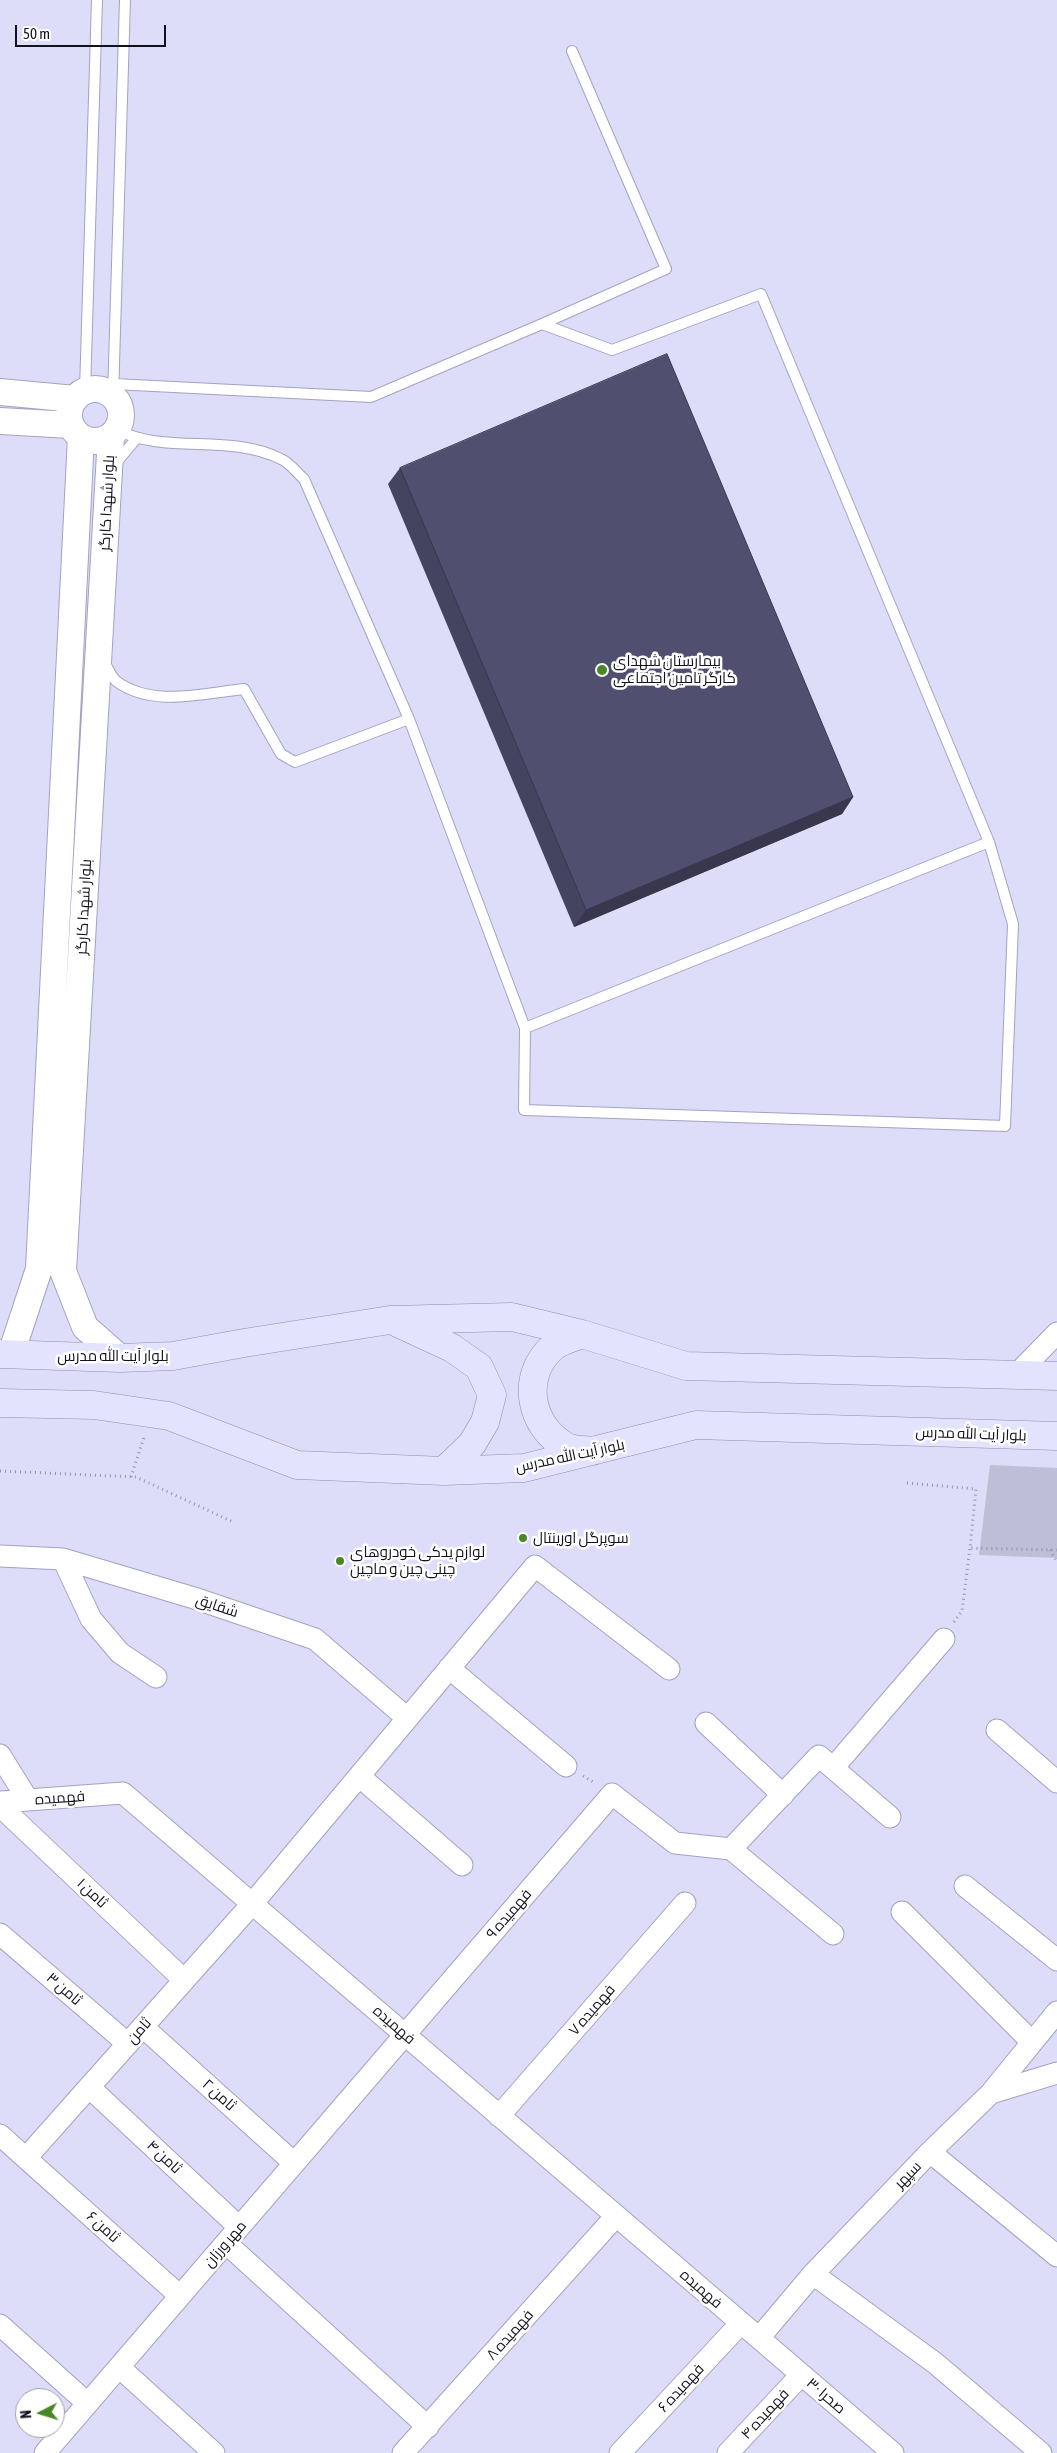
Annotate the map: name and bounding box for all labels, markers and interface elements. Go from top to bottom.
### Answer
scale bar [18,15,169,47]
text: 50 m [23,25,50,42]
street label: بلوار شهدا کارگر [95,455,119,551]
place label: بیمارستان شهدای کارگر تامین اجتماعی [613,652,736,687]
marker: بیمارستان شهدای کارگر تامین اجتماعی [595,663,609,677]
street label: بلوار شهدا کارگر [72,859,96,955]
street label: بلوار آیت الله مدرس [57,1347,169,1365]
street label: بلوار آیت الله مدرس [915,1423,1027,1445]
street label: بلوار آیت الله مدرس [514,1436,626,1476]
place label: سوپرگل اورینتال [533,1529,629,1547]
marker: سوپرگل اورینتال [517,1532,529,1544]
place label: لوازم یدکی خودروهای چینی چین و ماچین [350,1543,485,1578]
marker: لوازم یدکی خودروهای چینی چین و ماچین [334,1555,346,1567]
street label: شقایق [193,1591,241,1621]
street label: فهمیده [34,1787,86,1809]
street label: ثامن ۱ [73,1874,111,1912]
street label: فهمیده ۹ [482,1885,536,1943]
street label: ثامن ۳ [43,1969,85,2009]
street label: فهمیده ۷ [565,1981,619,2039]
street label: فهمیده [369,2002,419,2048]
street label: ثامن [123,2014,155,2048]
street label: ثامن ۲ [199,2075,239,2115]
street label: ثامن ۴ [143,2137,185,2177]
street label: سپهر [891,2158,925,2192]
street label: ثامن ۶ [83,2208,123,2246]
street label: مهر ورزان [200,2217,250,2271]
street label: فهمیده [676,2266,726,2312]
street label: فهمیده ۸ [483,2306,537,2364]
street label: فهمیده ۶ [654,2360,708,2416]
street label: صحرا ۳۰ [803,2374,849,2418]
street label: فهمیده ۴ [737,2385,793,2443]
north arrow [15,2388,65,2438]
text: N [18,2409,34,2419]

